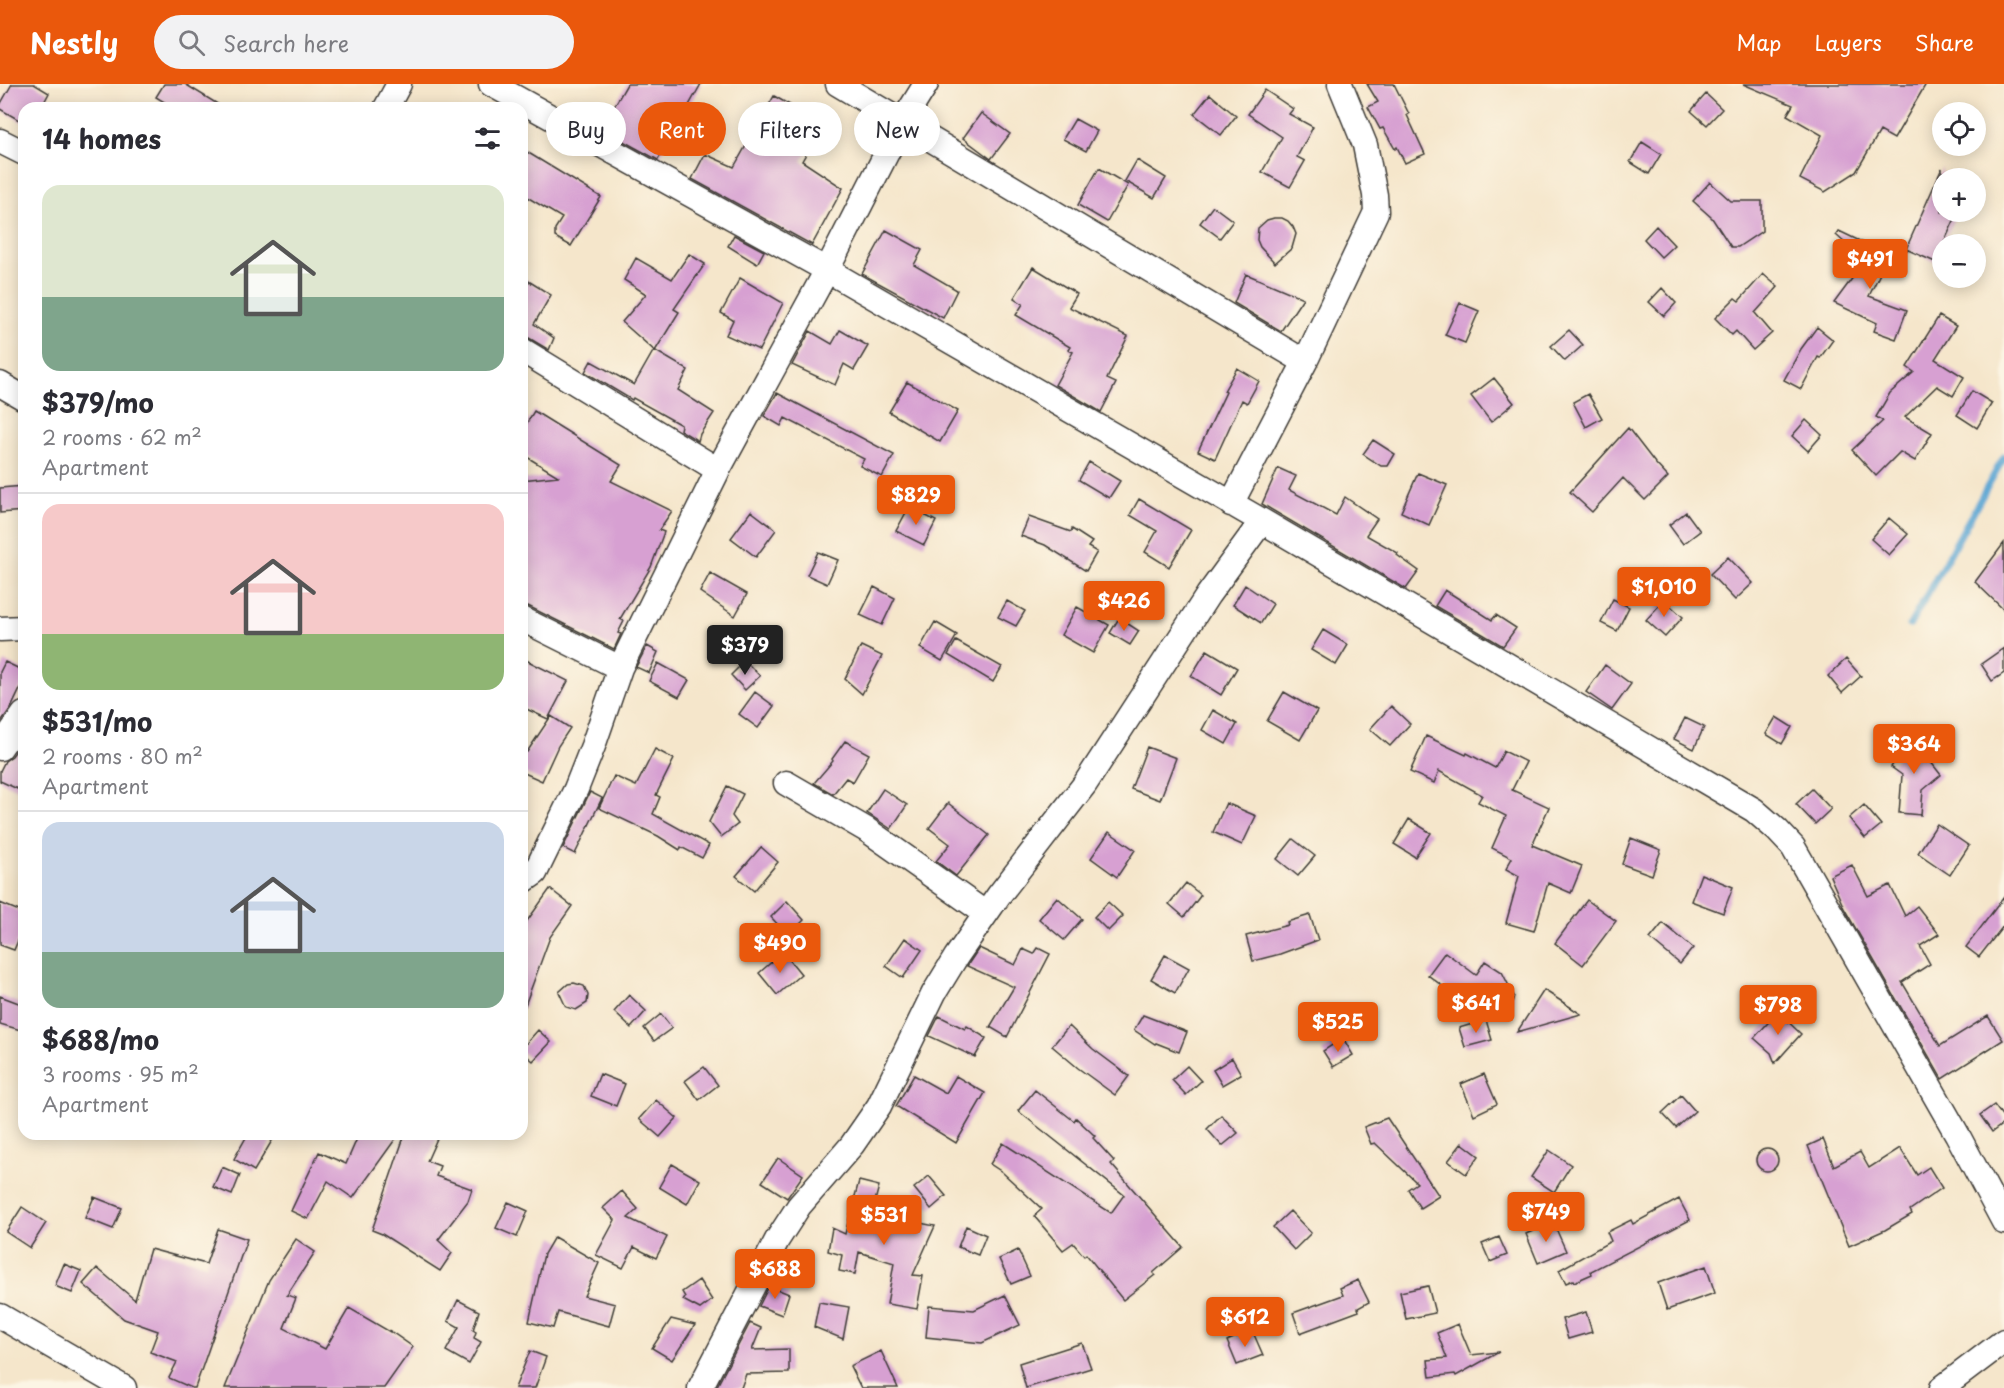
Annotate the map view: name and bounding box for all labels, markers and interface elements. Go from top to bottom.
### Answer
search box [154,15,574,69]
text: Nestly [30,21,118,64]
icon: search [175,26,208,59]
text: Search here [223,26,349,59]
text: Map [1737,26,1781,58]
text: Layers [1814,26,1882,58]
text: Share [1915,26,1974,58]
chip: Buy [546,102,626,156]
chip: Rent [638,102,726,156]
chip: Filters [738,102,842,156]
chip: New [854,102,940,156]
map controls [1932,102,1986,288]
button: locate [1932,102,1986,156]
text: 14 homes [42,119,161,158]
icon: filters [471,122,504,155]
button: + [1932,168,1986,222]
icon: home [219,224,327,332]
button: − [1932,234,1986,288]
pin: $491 [1834,239,1906,290]
text: $491 [1847,243,1893,273]
text: $379/mo [42,383,154,422]
text: 2 rooms · 62 m² [42,422,202,452]
text: Apartment [42,452,149,482]
pin: $829 [880,475,952,526]
text: $829 [891,479,941,509]
icon: home [219,543,327,651]
pin: $1,010 [1615,567,1713,618]
text: $1,010 [1631,571,1697,601]
pin: $426 [1088,581,1160,632]
text: $426 [1098,585,1150,615]
pin: $379 [709,625,781,676]
text: $379 [721,629,769,659]
text: $531/mo [42,702,152,741]
pin: $364 [1878,724,1950,775]
text: $364 [1887,728,1941,758]
text: 2 rooms · 80 m² [42,741,203,771]
text: Apartment [42,771,149,801]
icon: home [219,861,327,969]
pin: $490 [744,923,816,974]
text: $490 [753,927,807,957]
pin: $641 [1440,983,1512,1034]
pin: $798 [1742,985,1814,1036]
text: $641 [1451,987,1501,1017]
text: $798 [1754,989,1802,1019]
pin: $525 [1302,1002,1374,1053]
text: $525 [1312,1006,1364,1036]
text: $688/mo [42,1020,159,1059]
text: 3 rooms · 95 m² [42,1059,199,1089]
text: Apartment [42,1089,149,1119]
pin: $749 [1510,1192,1582,1243]
pin: $531 [848,1195,920,1246]
text: $749 [1521,1196,1571,1226]
text: $531 [861,1199,907,1229]
pin: $688 [739,1249,811,1300]
text: $688 [749,1253,801,1283]
pin: $612 [1209,1297,1281,1348]
text: $612 [1220,1301,1270,1331]

